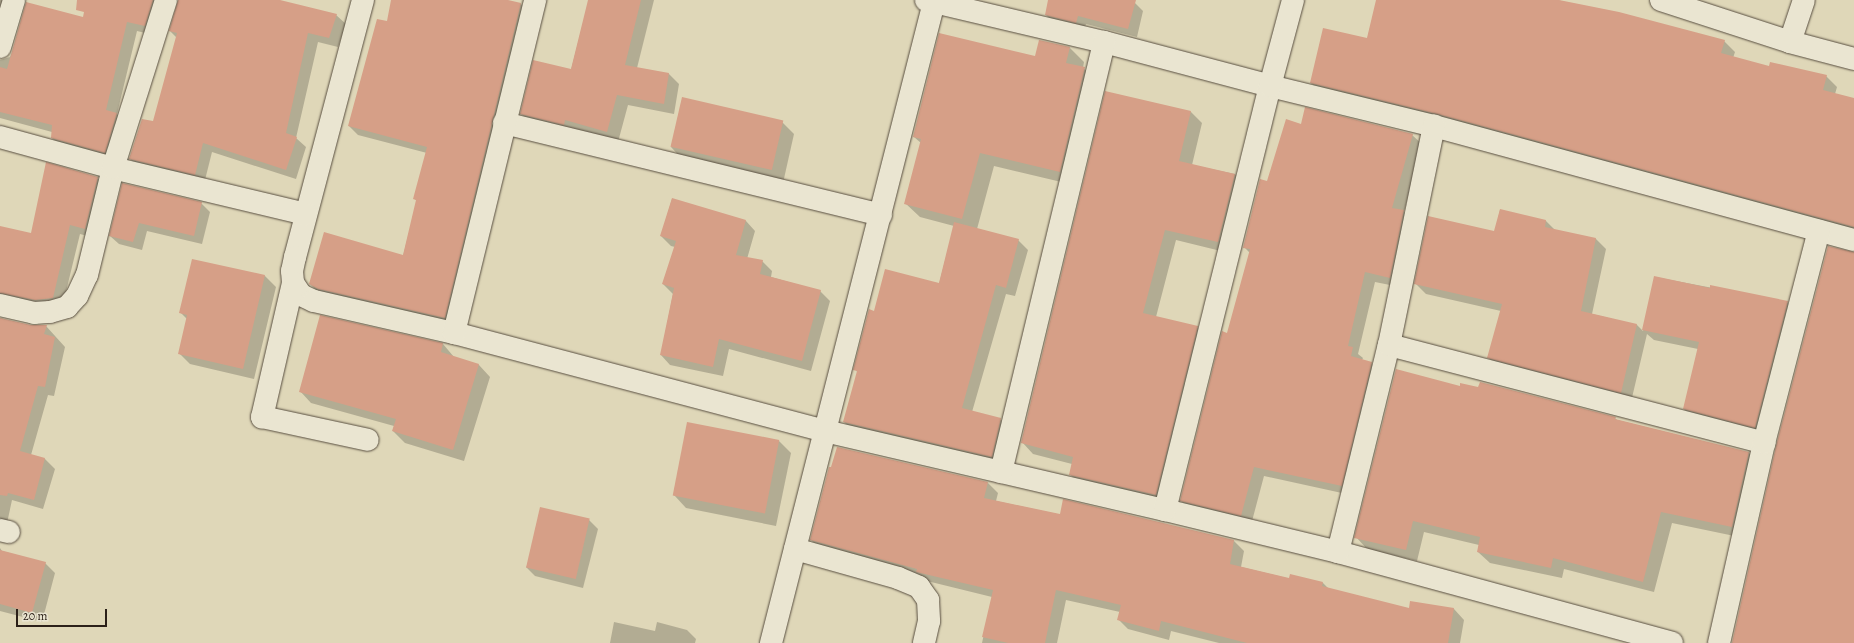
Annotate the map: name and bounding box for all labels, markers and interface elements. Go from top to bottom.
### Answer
scale bar [18,601,109,627]
text: 20 m [23,608,47,624]

